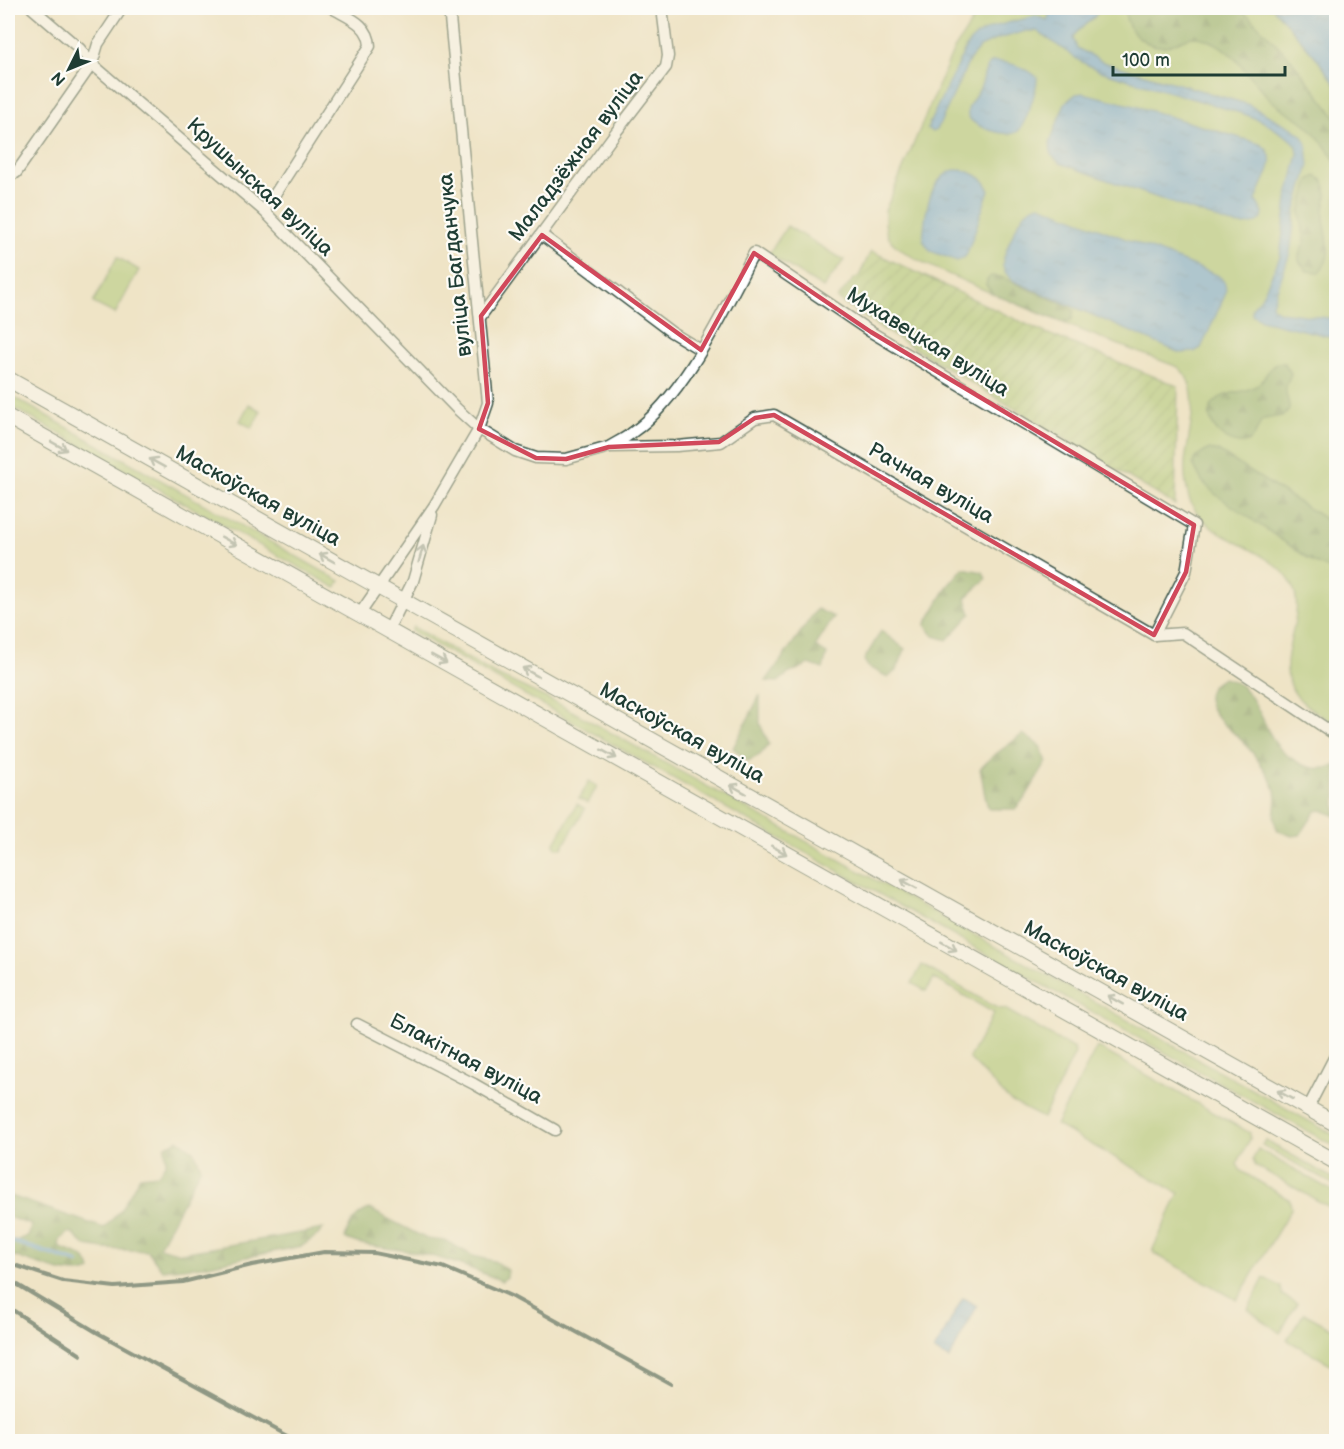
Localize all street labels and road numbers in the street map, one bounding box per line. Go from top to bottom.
street label: Маладзёжная вуліца [504,65,649,246]
street label: Крушынская вуліца [181,113,339,262]
street label: вуліца Багданчука [433,172,477,358]
street label: Мухавецкая вуліца [842,282,1014,402]
street label: Рачная вуліца [864,437,999,529]
street label: Маскоўская вуліца [171,440,346,552]
street label: Маскоўская вуліца [595,677,770,789]
street label: Маскоўская вуліца [1019,915,1194,1027]
street label: Блакітная вуліца [385,1008,547,1110]

